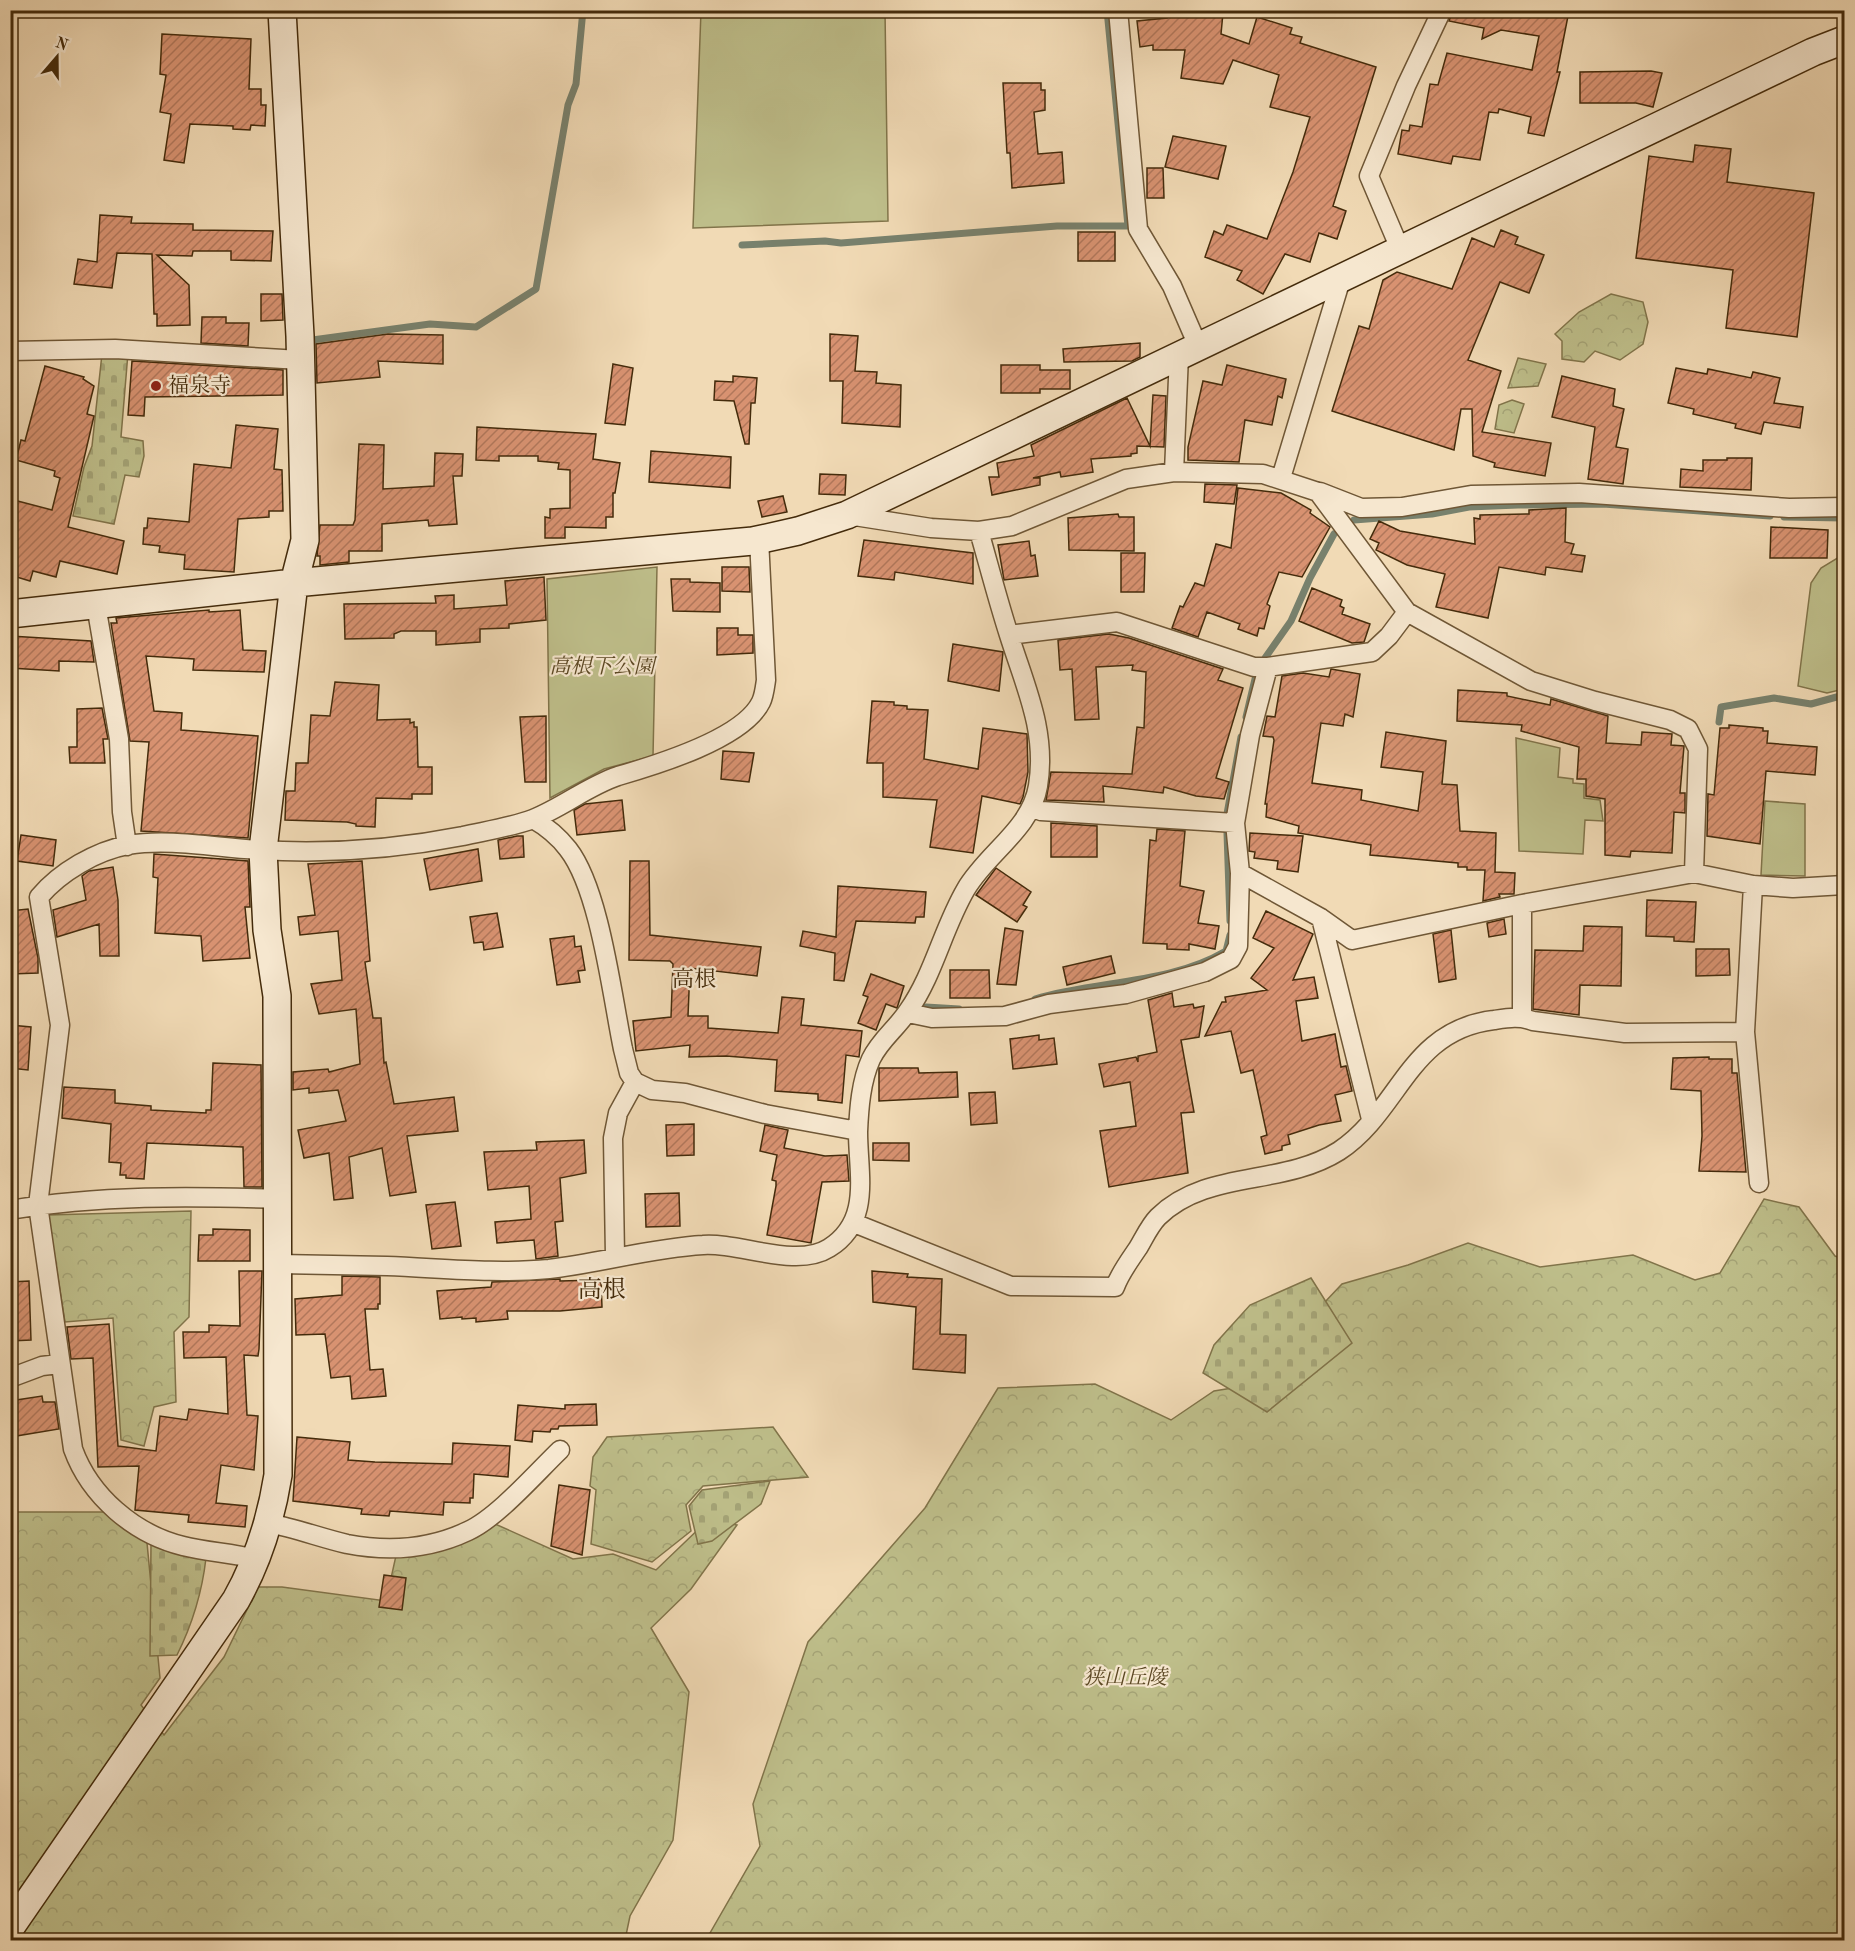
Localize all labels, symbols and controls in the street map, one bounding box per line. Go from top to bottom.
north arrow [27,27,87,87]
text: N [53,35,71,55]
place label: 福泉寺 [168,374,231,397]
marker: 福泉寺 [149,379,163,393]
park label: 高根下公園 [550,655,657,678]
district label: 高根 [672,967,716,991]
district label: 高根 [578,1276,626,1303]
park label: 狭山丘陵 [1083,1666,1169,1689]

